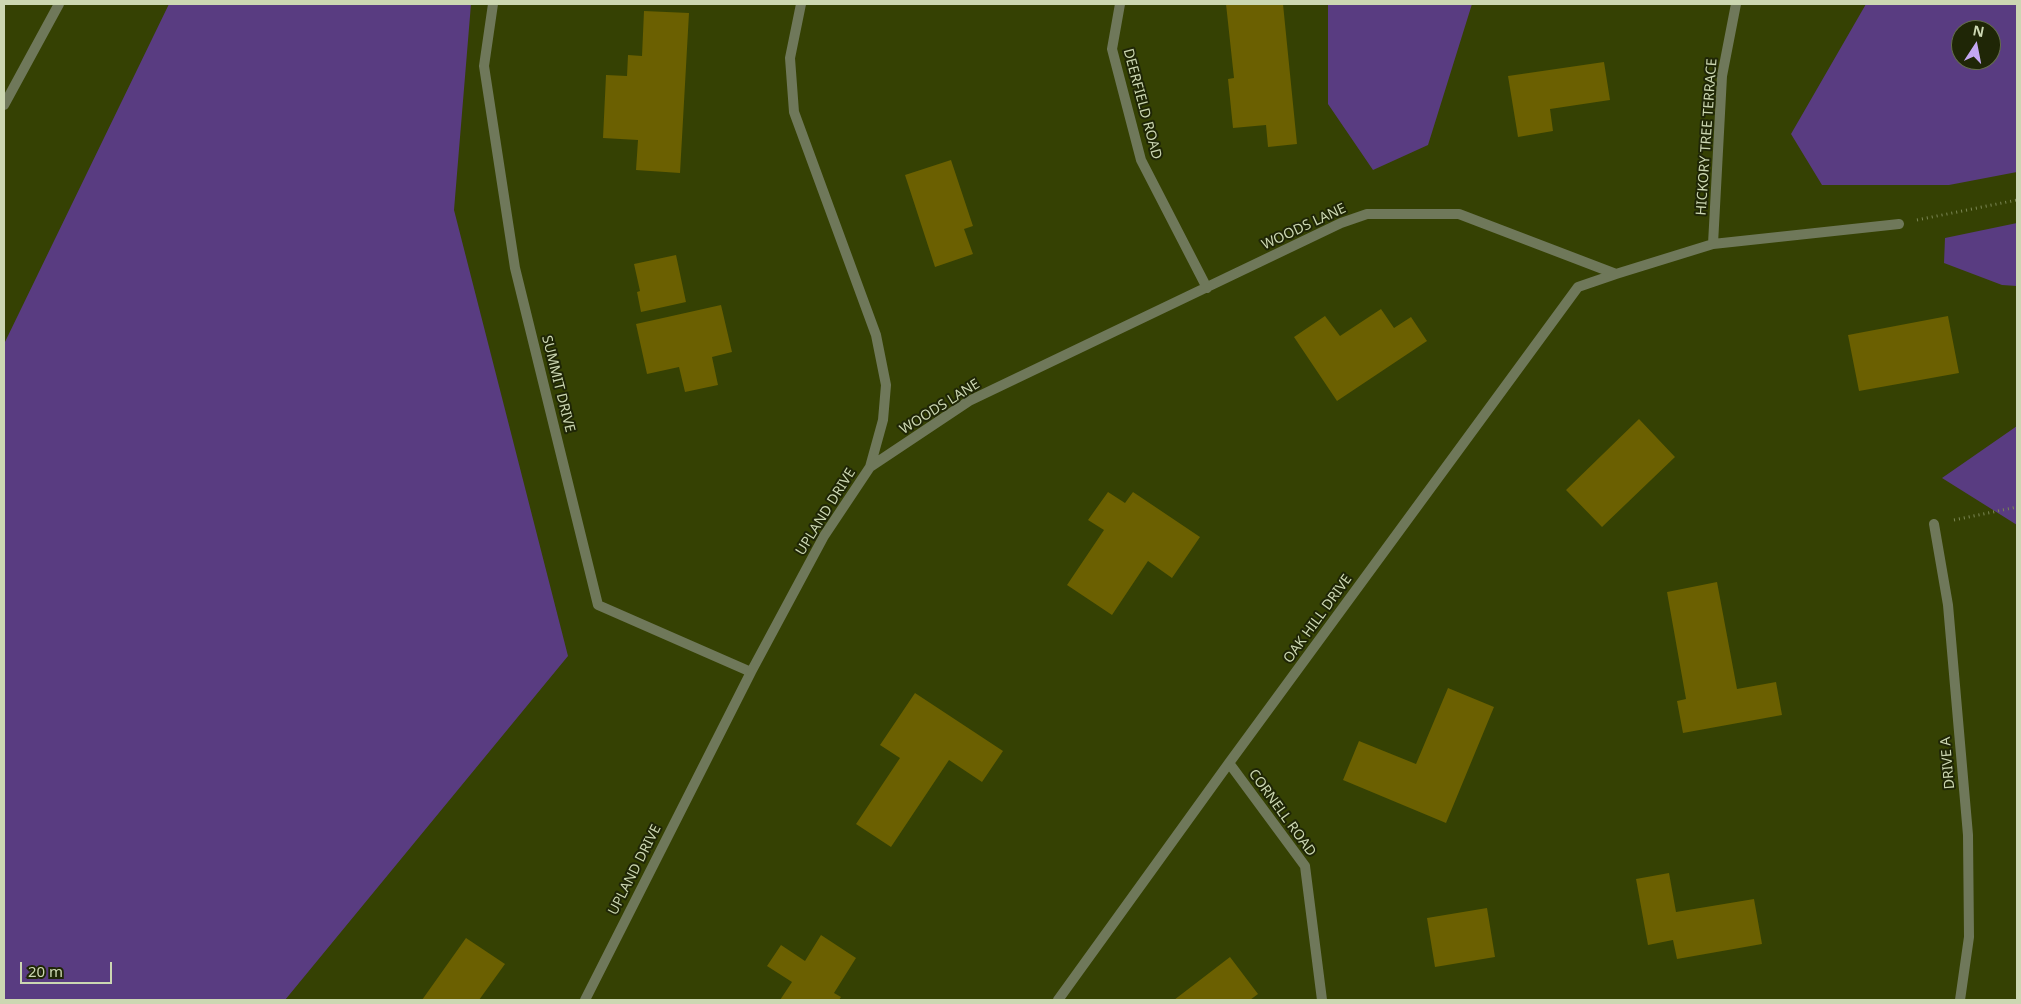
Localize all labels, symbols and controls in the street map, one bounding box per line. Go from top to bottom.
north arrow [1951,20,2001,70]
text: N [1971,20,1986,41]
street label: DEERFIELD ROAD [1119,47,1165,161]
street label: HICKORY TREE TERRACE [1693,58,1721,216]
street label: WOODS LANE [1259,200,1349,254]
street label: SUMMIT DRIVE [538,334,578,434]
street label: WOODS LANE [897,376,983,438]
street label: UPLAND DRIVE [793,465,859,559]
street label: OAK HILL DRIVE [1280,572,1356,666]
street label: DRIVE A [1937,736,1959,790]
street label: CORNELL ROAD [1245,766,1319,860]
street label: UPLAND DRIVE [605,822,665,918]
scale bar [22,952,115,984]
text: 20 m [28,961,63,981]

